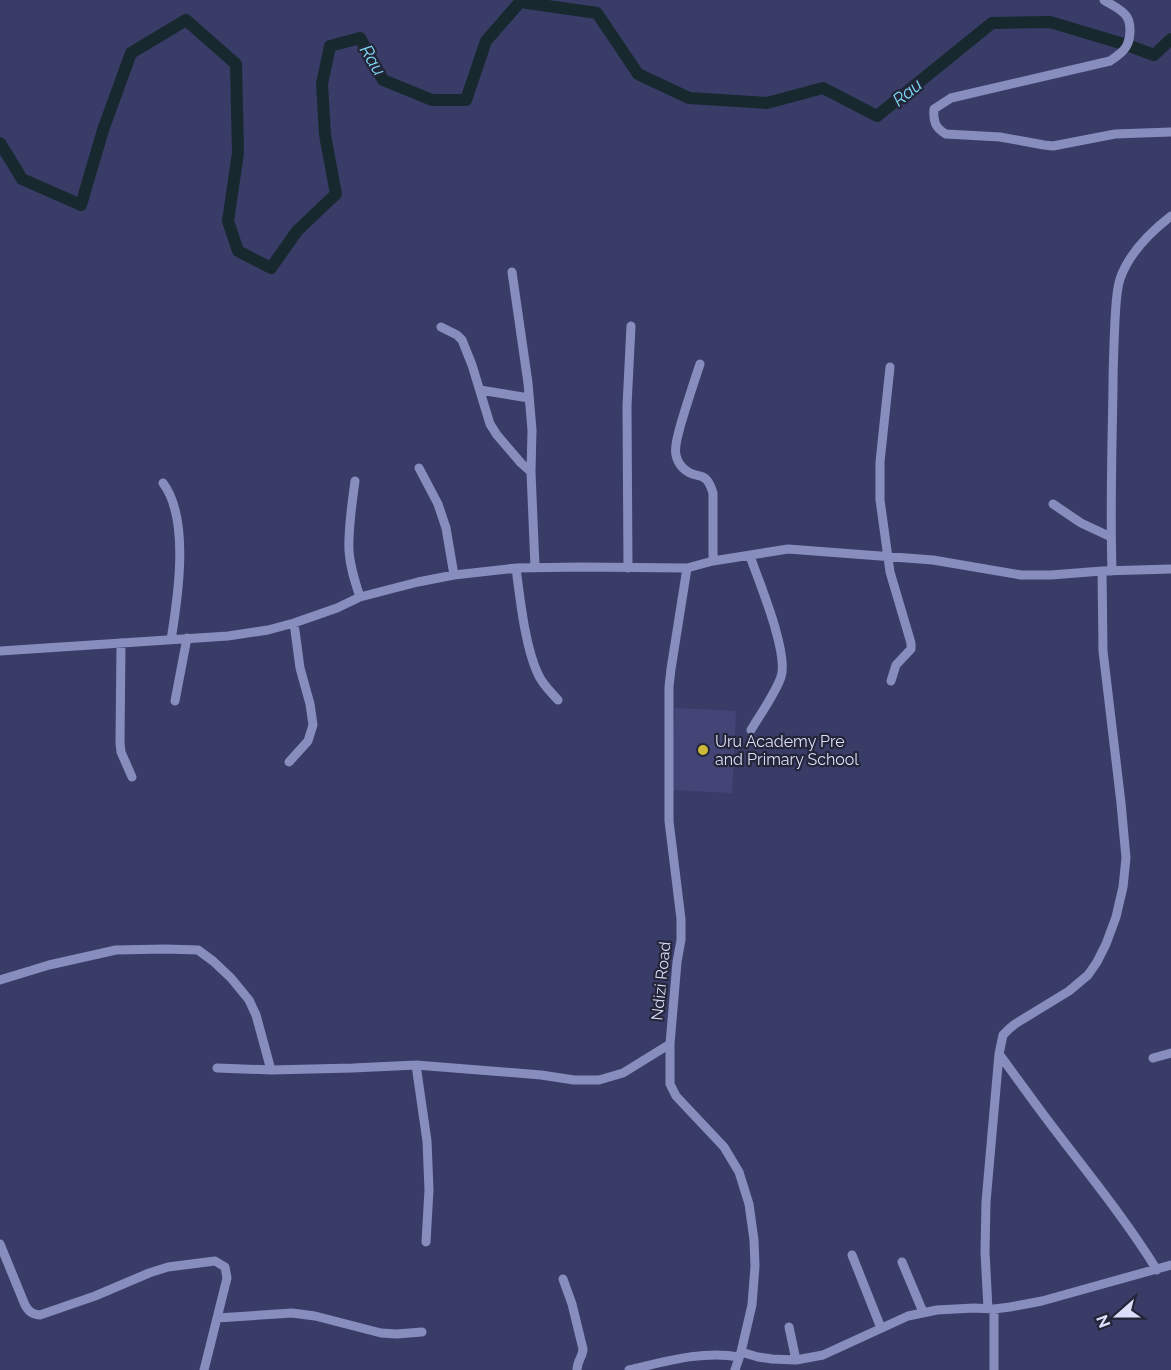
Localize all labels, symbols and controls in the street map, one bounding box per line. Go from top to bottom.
water label: Rau [356,41,390,79]
water label: Rau [888,74,926,110]
place label: Uru Academy Pre and Primary School [715,732,859,769]
marker: Uru Academy Pre and Primary School [696,743,710,757]
street label: Ndizi Road [647,940,675,1022]
north arrow [1087,1286,1147,1346]
text: N [1092,1312,1115,1330]

